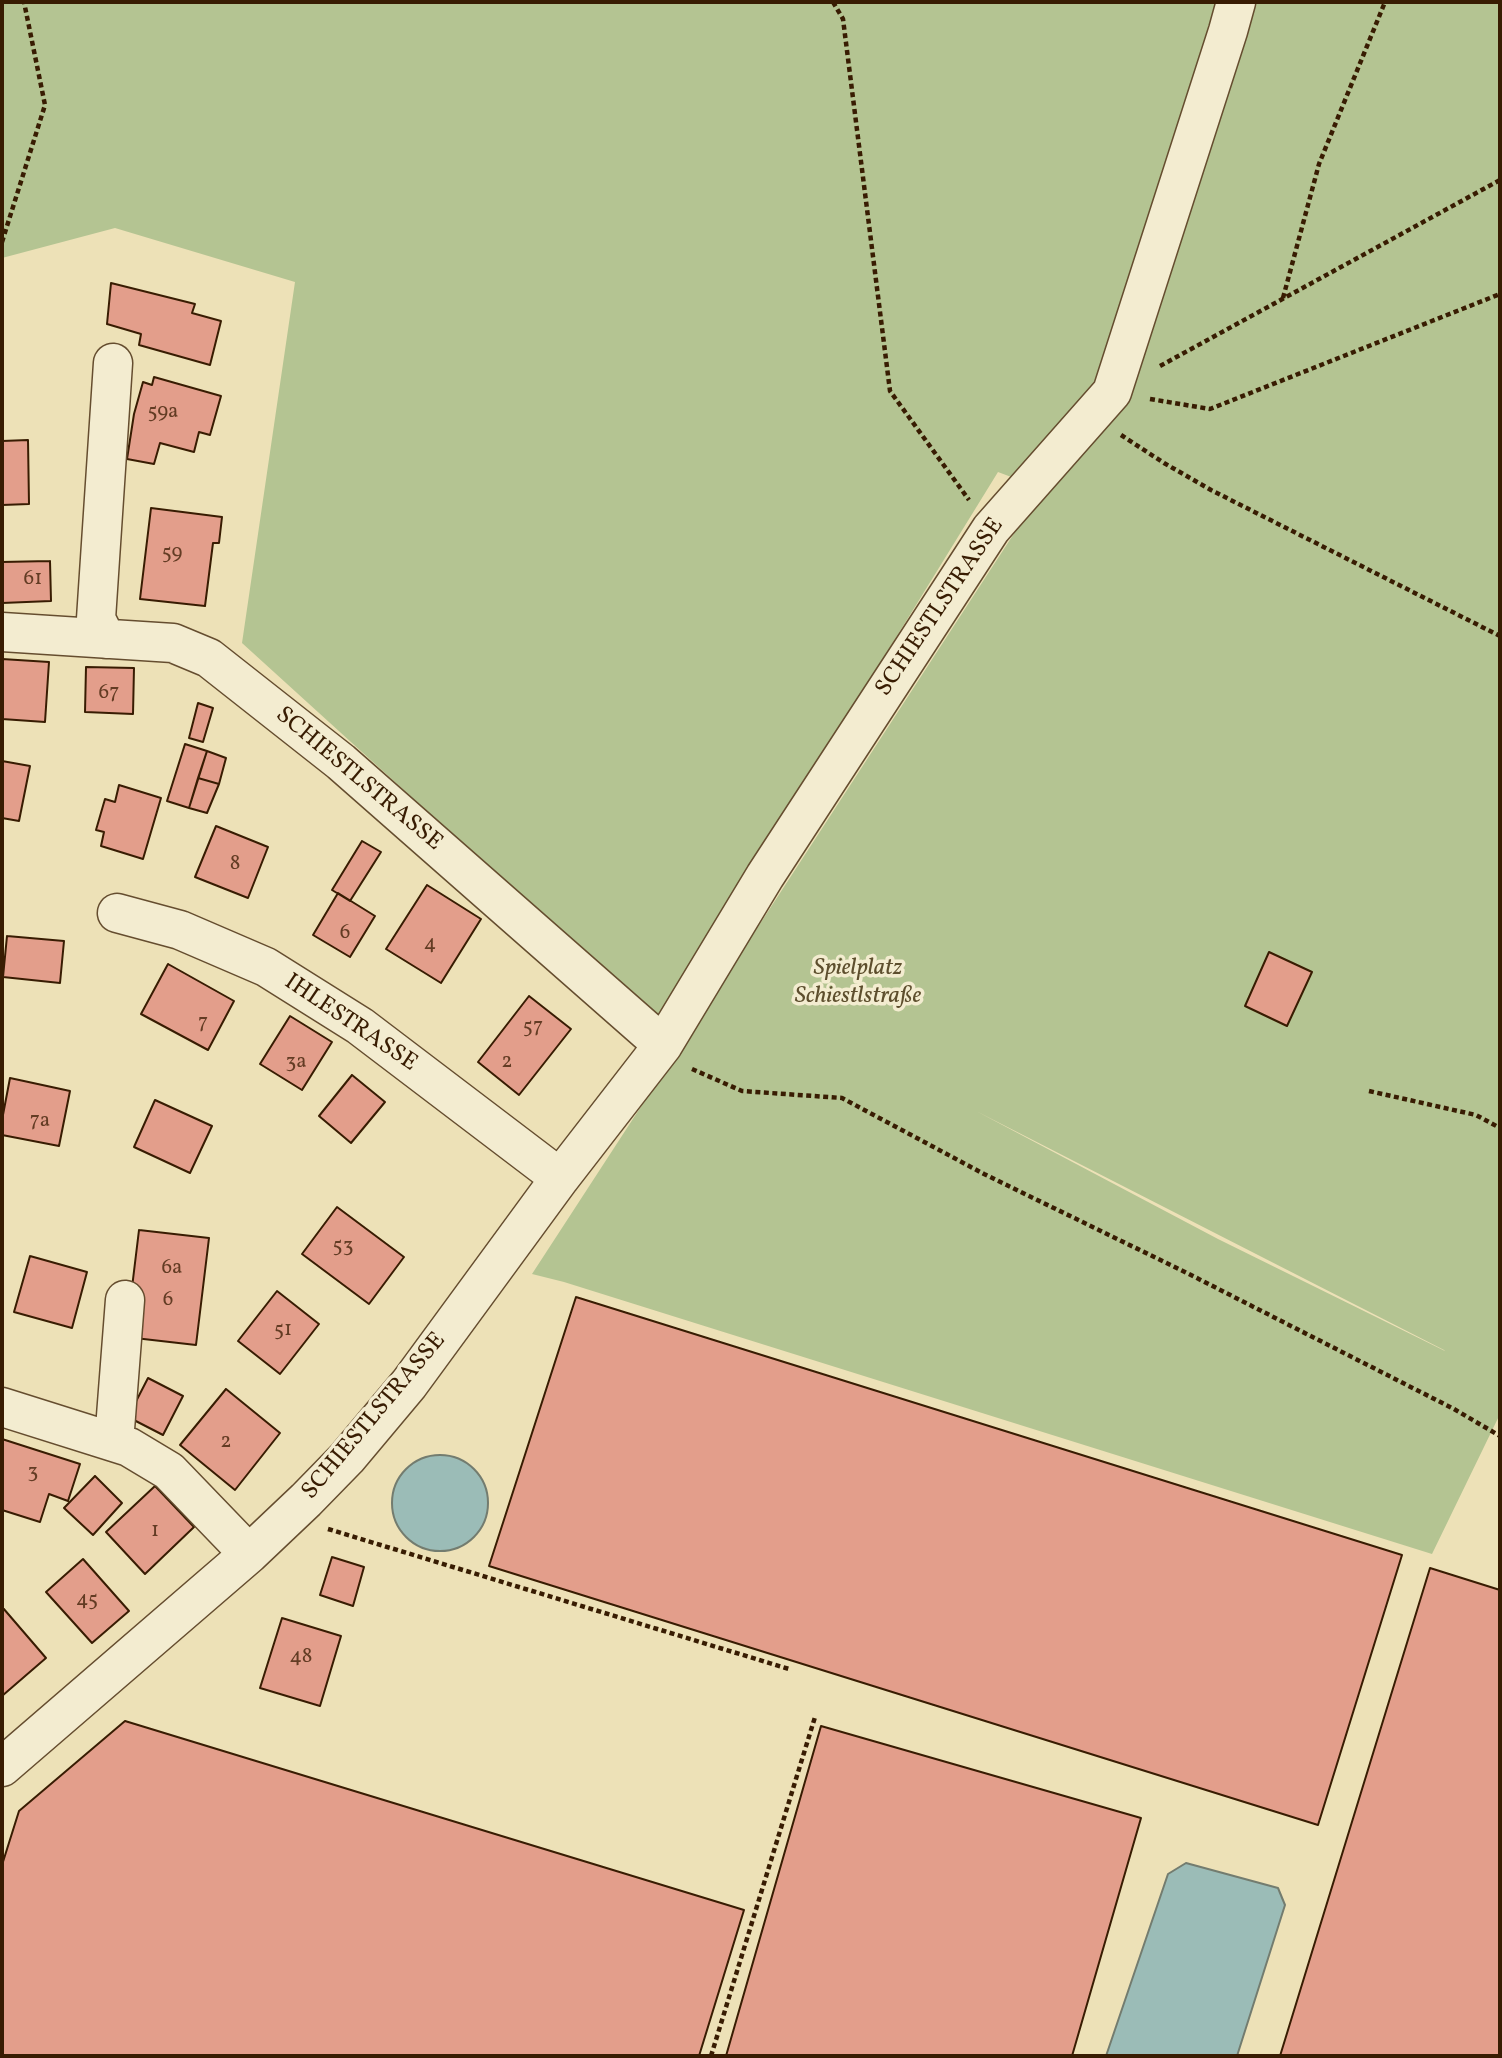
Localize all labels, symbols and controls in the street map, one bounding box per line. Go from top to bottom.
house number: 59a [147,400,179,426]
street label: SCHIESTLSTRASSE [871,513,1011,703]
house number: 59 [162,541,182,567]
house number: 61 [24,567,42,593]
house number: 67 [99,681,119,707]
street label: SCHIESTLSTRASSE [269,702,447,858]
house number: 8 [230,852,240,878]
house number: 6 [340,921,350,947]
house number: 4 [424,932,436,958]
park label: Spielplatz Schiestlstraße [795,956,921,1012]
street label: IHLESTRASSE [278,969,422,1079]
house number: 7 [198,1011,208,1037]
house number: 57 [523,1015,543,1041]
house number: 3a [285,1050,307,1076]
house number: 2 [501,1050,513,1076]
house number: 7a [30,1109,50,1135]
house number: 53 [333,1234,353,1260]
house number: 6a [161,1256,183,1282]
house number: 6 [163,1288,173,1314]
house number: 51 [274,1318,292,1344]
street label: SCHIESTLSTRASSE [297,1328,453,1506]
house number: 2 [220,1430,232,1456]
house number: 3 [28,1460,38,1486]
house number: 1 [151,1519,159,1545]
house number: 45 [76,1588,98,1614]
house number: 48 [290,1645,312,1671]

